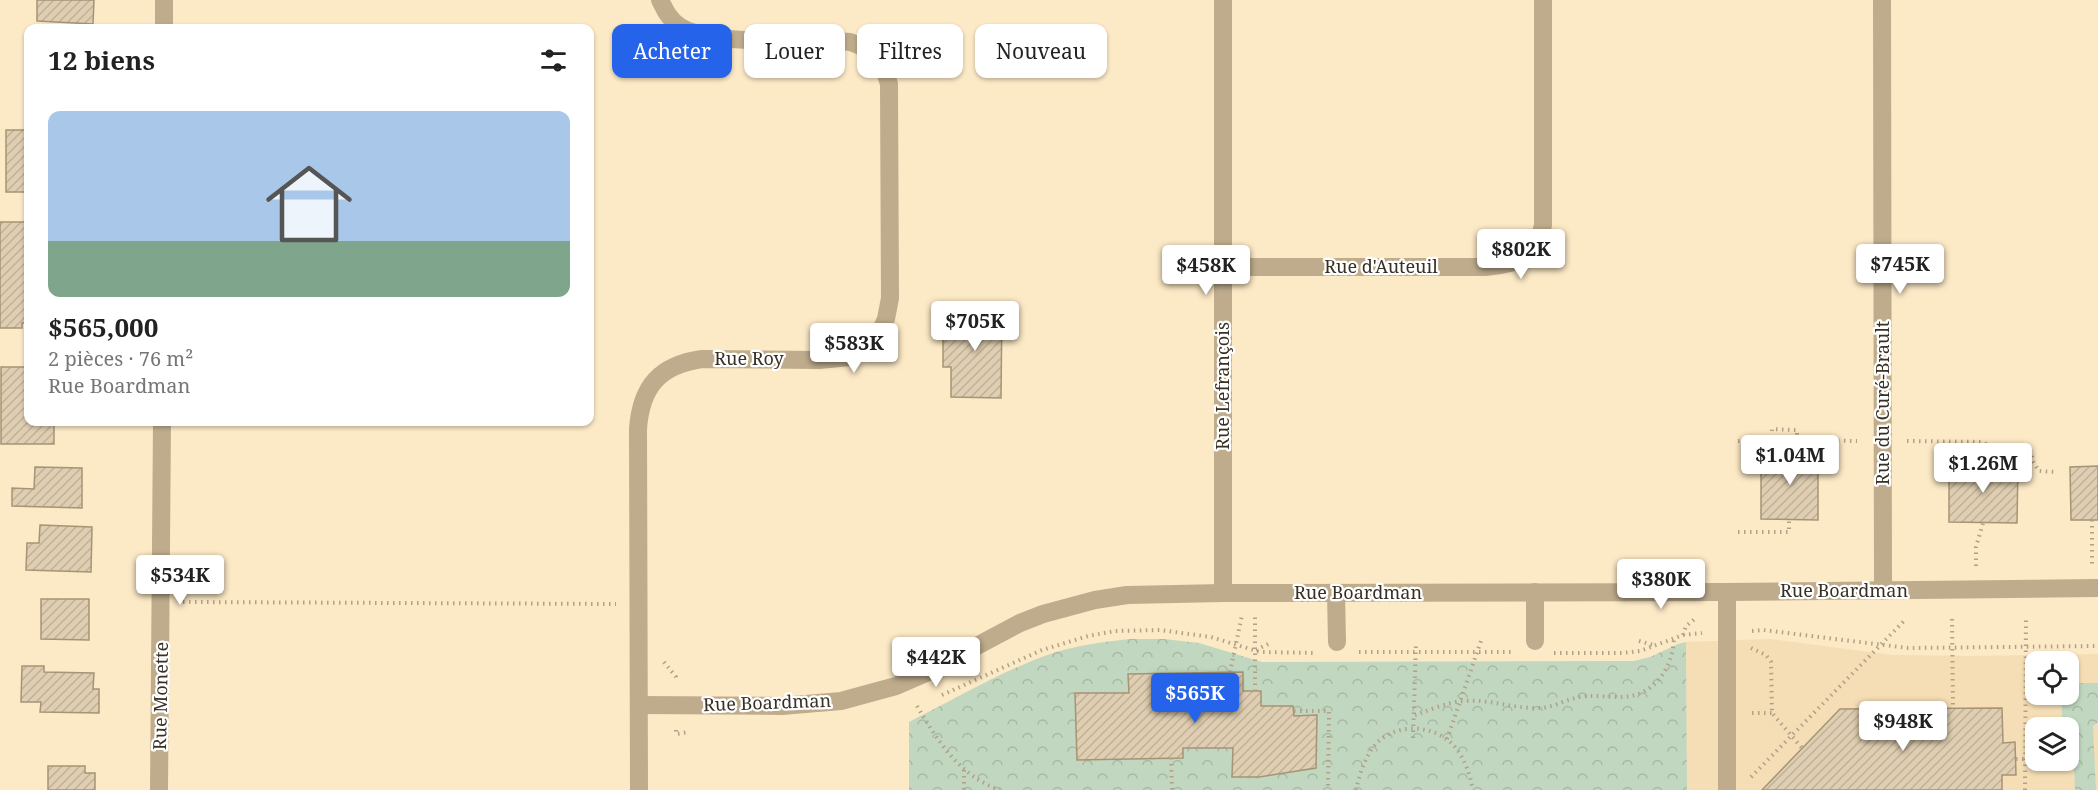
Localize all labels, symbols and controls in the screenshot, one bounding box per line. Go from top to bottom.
chip: Acheter [612,24,732,78]
chip: Louer [744,24,845,78]
chip: Filtres [857,24,963,78]
chip: Nouveau [975,24,1107,78]
text: 12 biens [48,42,155,78]
icon: filters [537,44,570,77]
icon: home [255,150,363,258]
pin: $802K [1479,229,1563,280]
text: $802K [1491,235,1551,262]
pin: $745K [1858,244,1942,295]
pin: $458K [1164,245,1248,296]
text: $745K [1870,250,1930,277]
text: $458K [1176,251,1236,278]
street label: Rue d'Auteuil [1324,254,1438,278]
pin: $705K [933,301,1017,352]
text: $705K [945,307,1005,334]
text: $565,000 [48,309,158,345]
street label: Rue du Curé-Brault [1870,321,1894,485]
street label: Rue Lefrançois [1210,322,1234,450]
pin: $583K [812,323,896,374]
text: $583K [824,329,884,356]
text: 2 pièces · 76 m² [48,345,193,372]
street label: Rue Roy [714,346,785,370]
text: Rue Boardman [48,372,190,399]
pin: $1.04M [1741,435,1839,486]
text: $1.04M [1755,441,1825,468]
pin: $1.26M [1934,443,2032,494]
text: $1.26M [1948,449,2018,476]
pin: $534K [138,555,222,606]
pin: $380K [1619,559,1703,610]
text: $534K [150,561,210,588]
text: $380K [1631,565,1691,592]
street label: Rue Boardman [1780,578,1908,602]
street label: Rue Boardman [1294,580,1422,604]
pin: $442K [894,637,978,688]
street label: Rue Monette [147,642,173,750]
text: $442K [906,643,966,670]
map controls [2025,651,2079,771]
button: locate [2025,651,2079,705]
pin: $565K [1153,673,1237,724]
text: $565K [1165,679,1225,706]
street label: Rue Boardman [703,688,832,716]
pin: $948K [1861,701,1945,752]
text: $948K [1873,707,1933,734]
button: layers [2025,717,2079,771]

